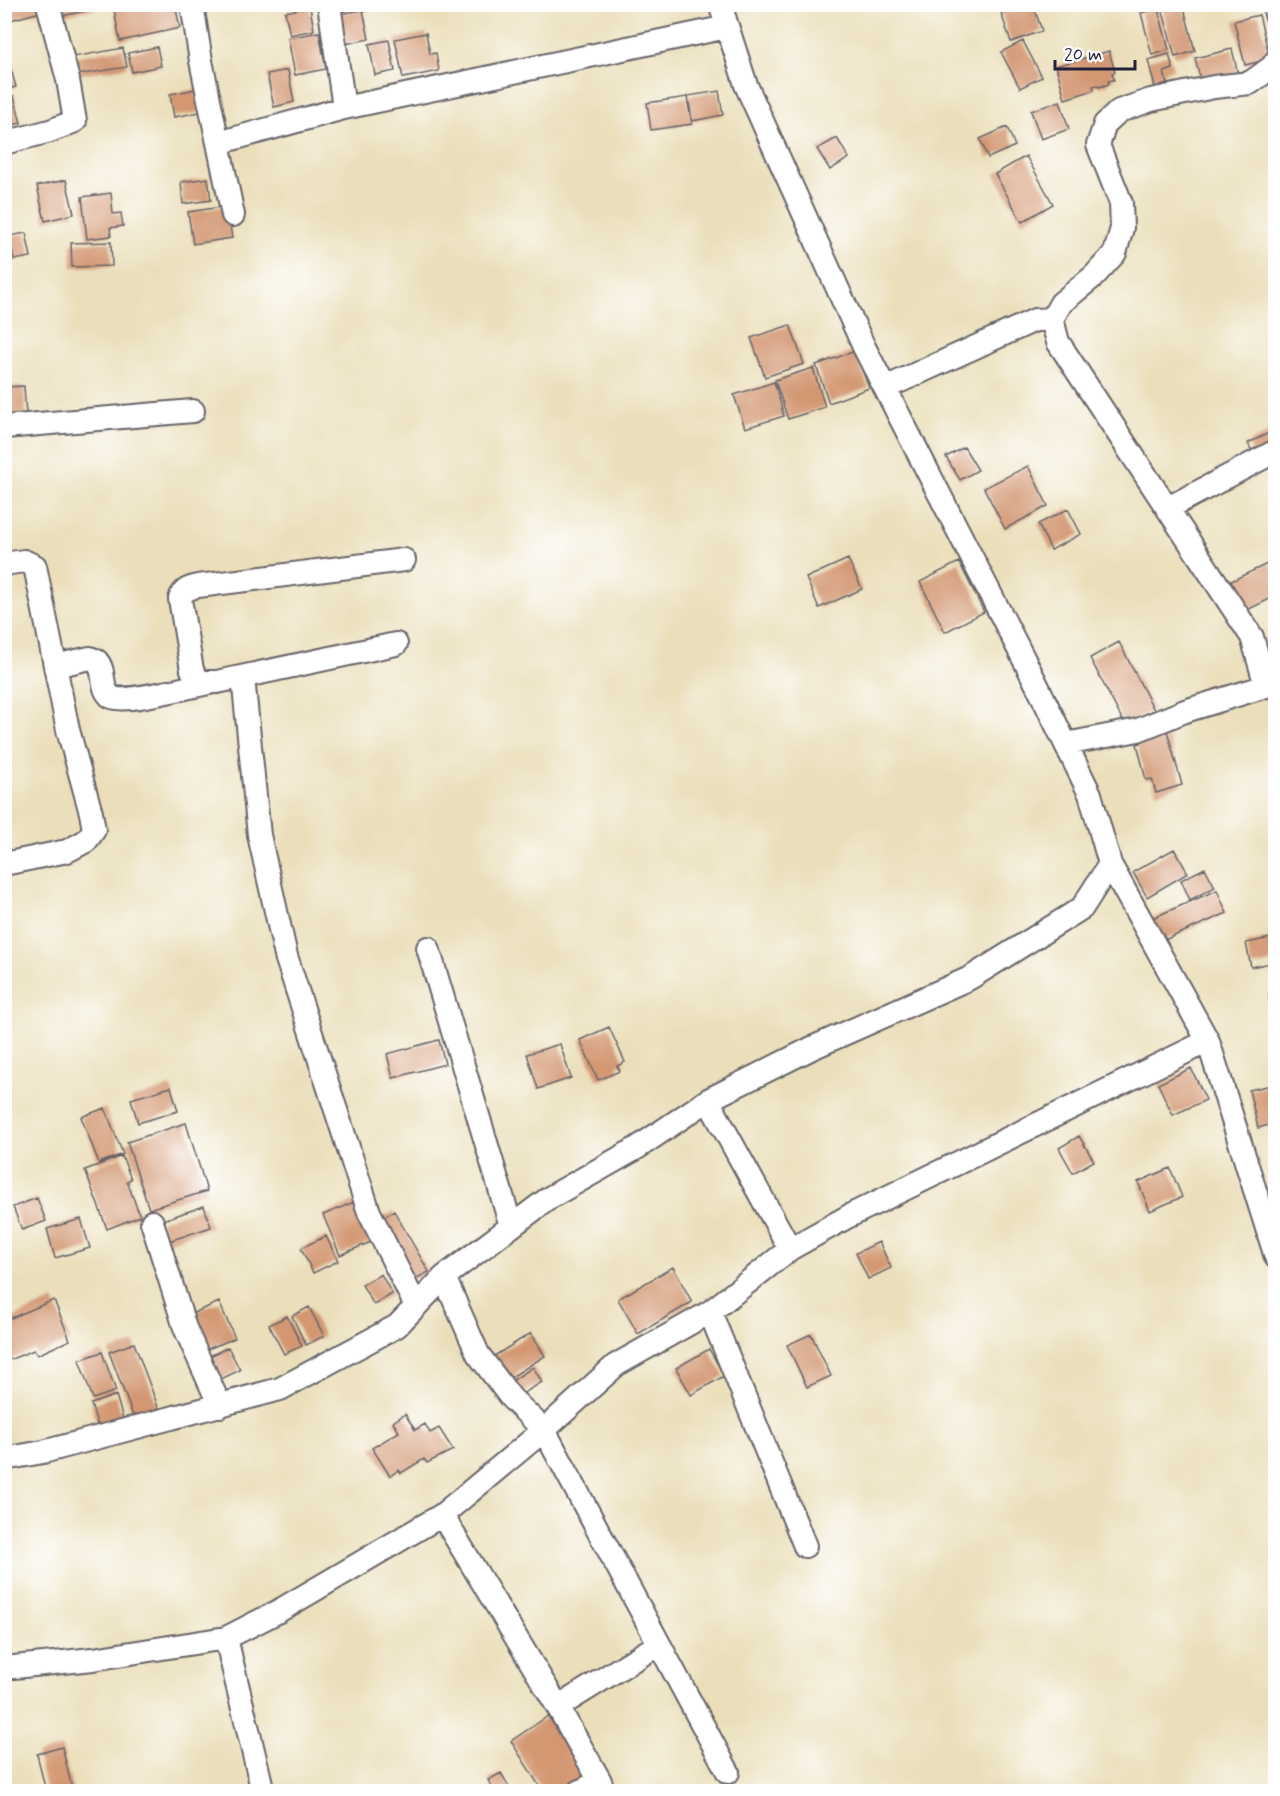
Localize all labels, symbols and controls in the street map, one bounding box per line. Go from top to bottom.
scale bar [1055,33,1134,71]
text: 20 m [1064,43,1102,67]

